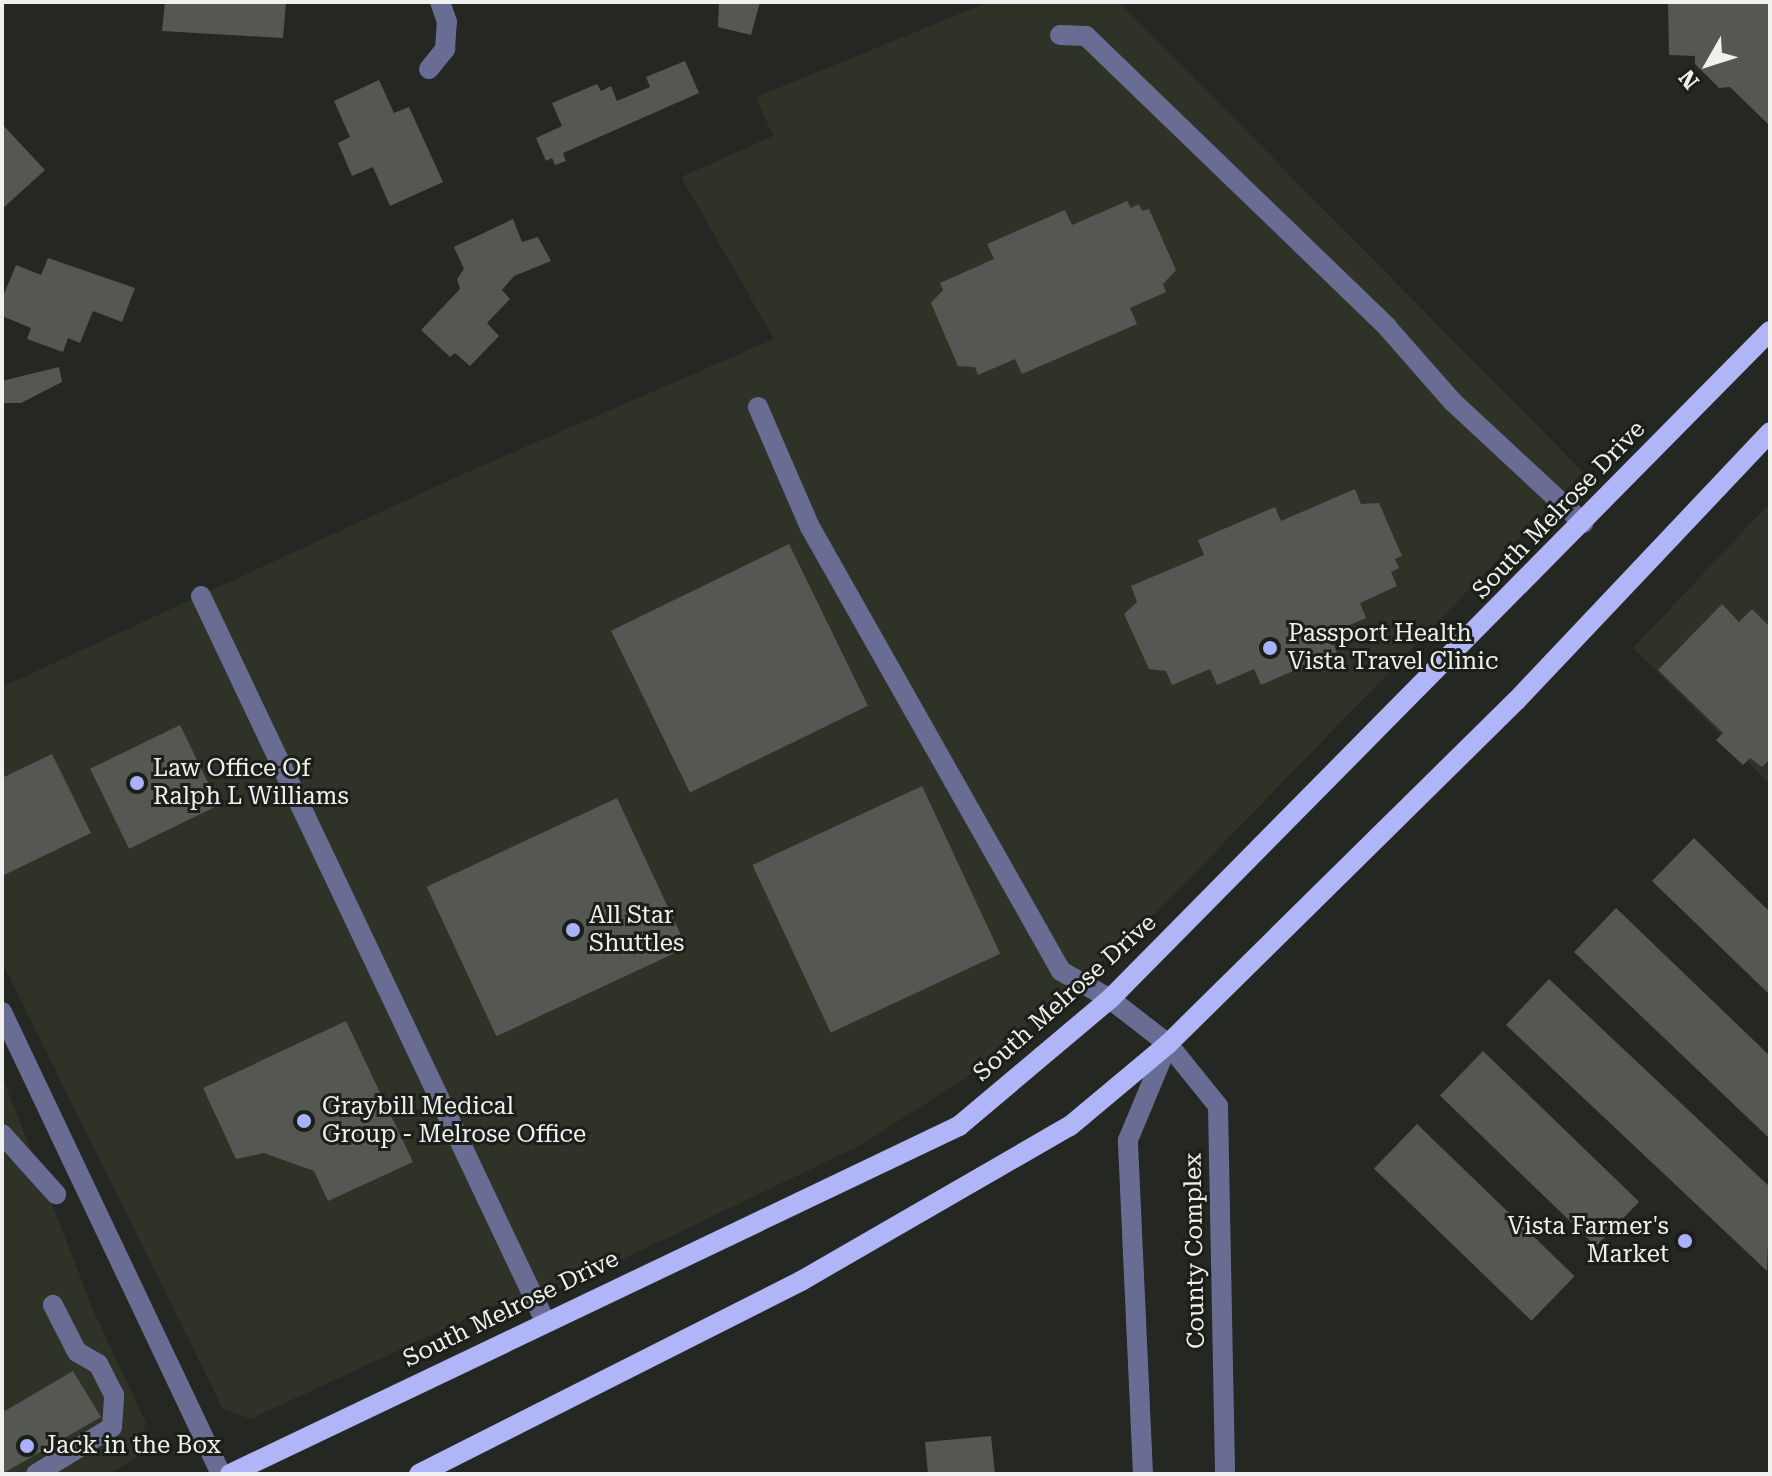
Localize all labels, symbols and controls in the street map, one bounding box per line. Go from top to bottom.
north arrow [1668,24,1748,104]
text: N [1674,65,1704,94]
street label: South Melrose Drive [1467,415,1651,605]
place label: Passport Health Vista Travel Clinic [1288,620,1498,676]
marker: Passport Health Vista Travel Clinic [1259,637,1281,659]
place label: Law Office Of Ralph L Williams [153,755,349,811]
marker: Law Office Of Ralph L Williams [128,774,146,792]
place label: All Star Shuttles [589,902,684,958]
street label: South Melrose Drive [968,908,1162,1088]
marker: All Star Shuttles [564,921,582,939]
place label: Graybill Medical Group - Melrose Office [322,1093,586,1149]
marker: Graybill Medical Group - Melrose Office [293,1110,315,1132]
street label: County Complex [1179,1153,1211,1349]
place label: Vista Farmer's Market [1507,1213,1669,1269]
marker: Vista Farmer's Market [1676,1232,1694,1250]
street label: South Melrose Drive [399,1244,623,1374]
place label: Jack in the Box [43,1432,221,1460]
marker: Jack in the Box [18,1437,36,1455]

